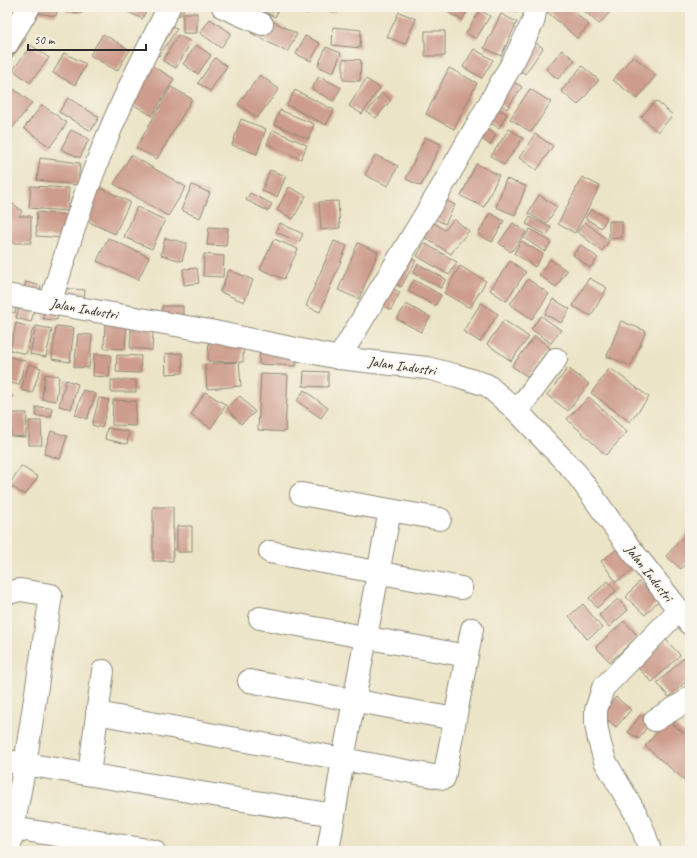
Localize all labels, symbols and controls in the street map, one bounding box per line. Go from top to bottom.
scale bar [28,26,146,52]
text: 50 m [34,32,56,48]
street label: Jalan Industri [48,295,121,324]
street label: Jalan Industri [366,353,439,379]
street label: Jalan Industri [621,540,678,607]

